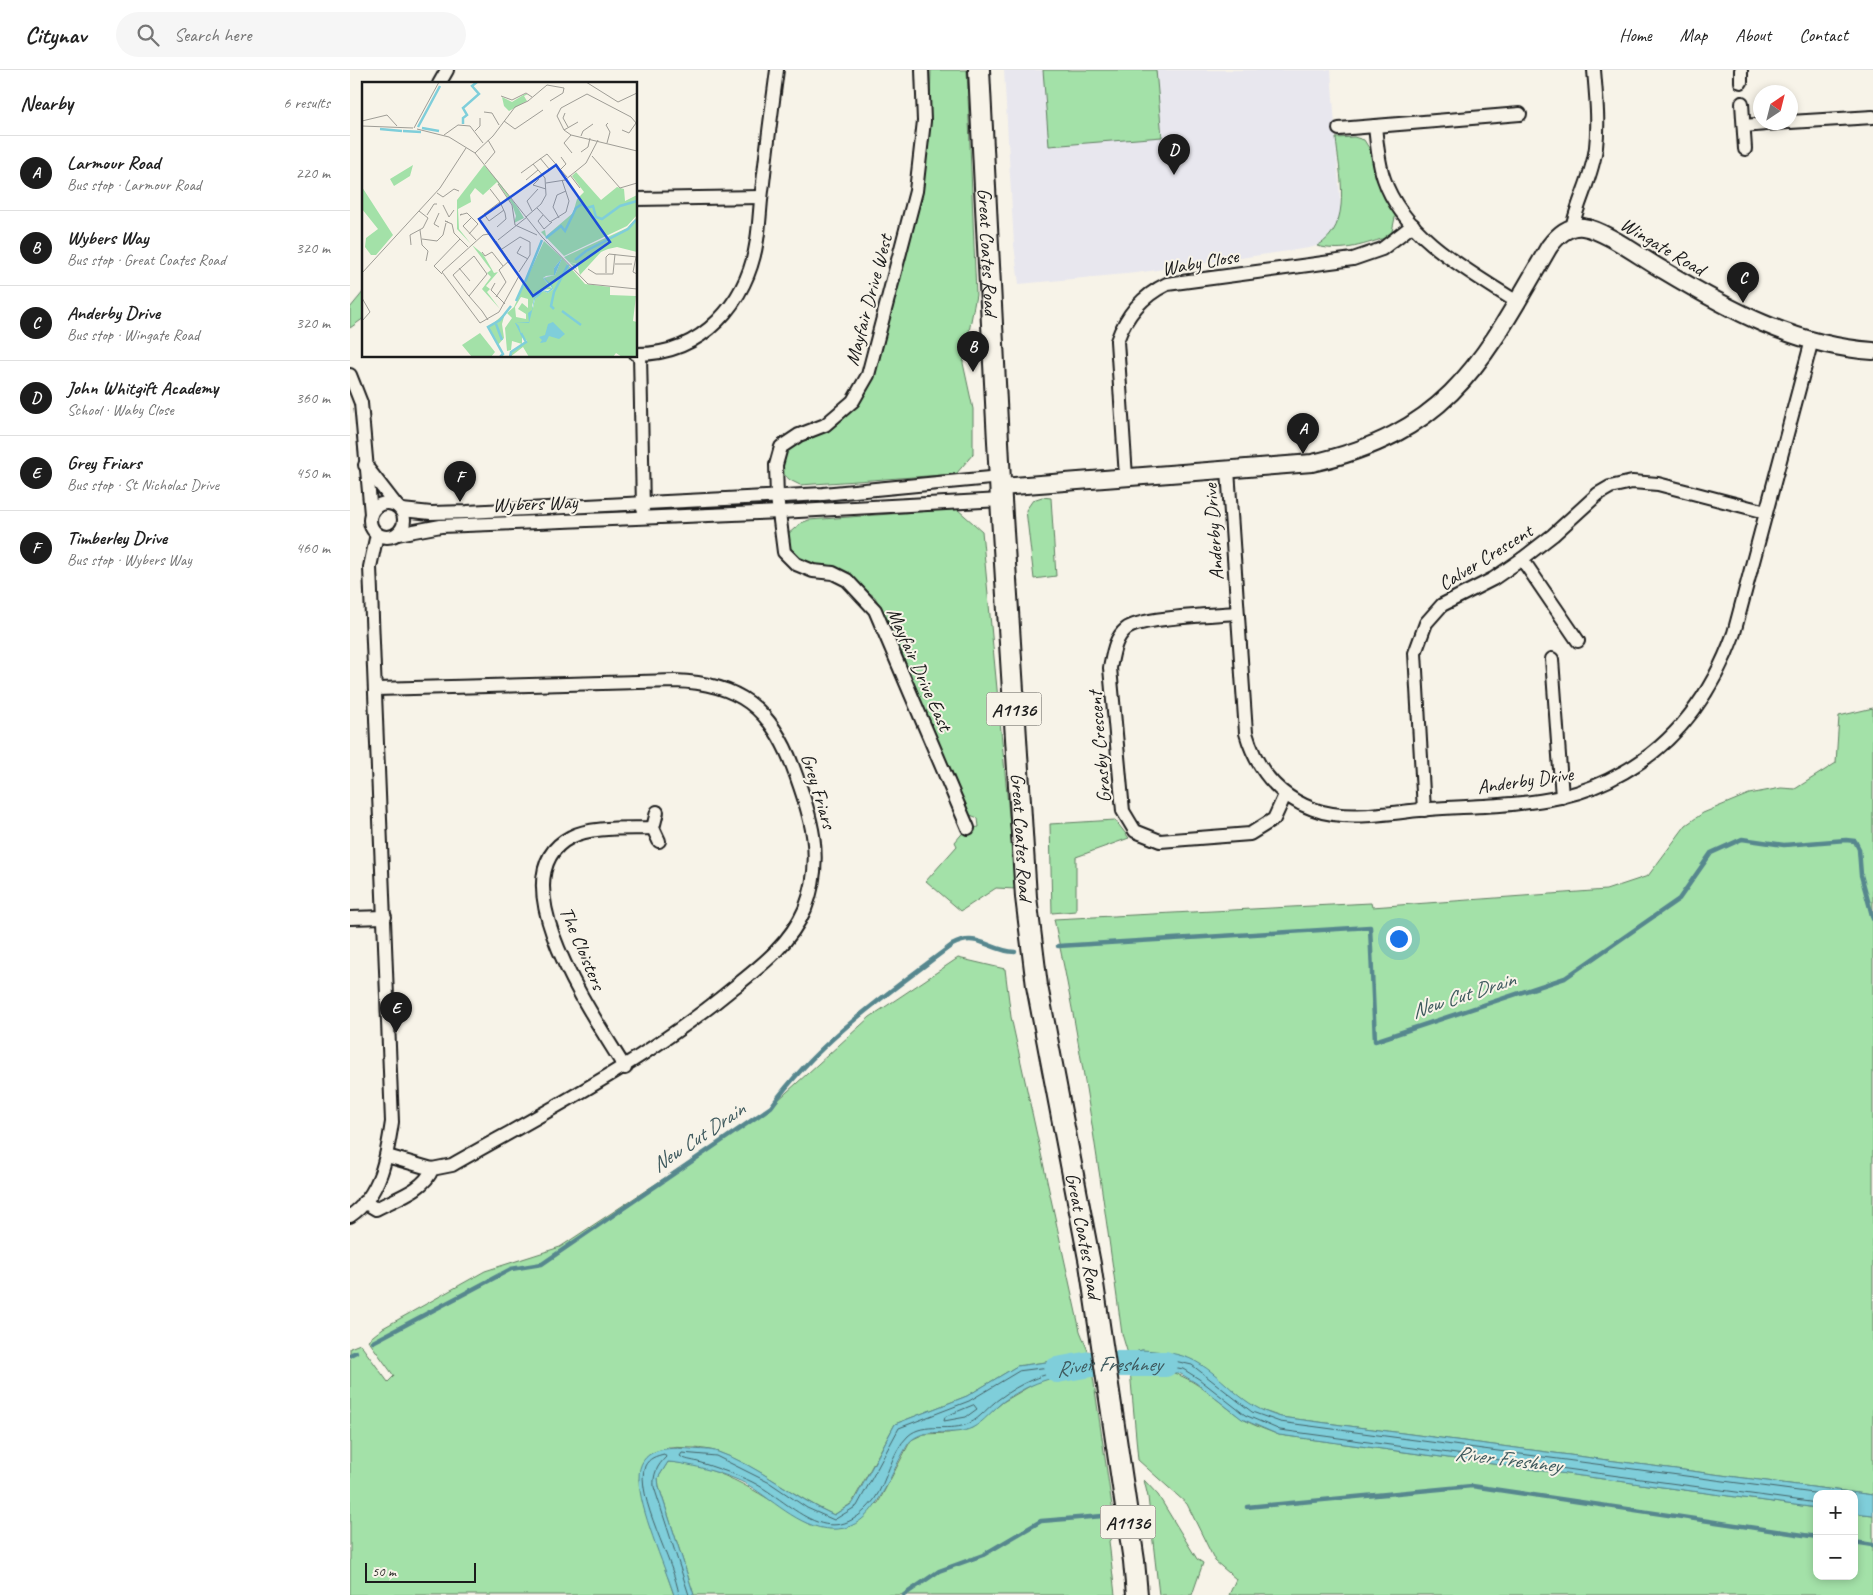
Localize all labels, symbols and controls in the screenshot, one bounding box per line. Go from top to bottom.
search box [116,12,466,57]
text: Citynav [25,20,86,50]
icon: search [134,21,162,49]
text: Search here [174,23,251,47]
text: Home [1619,24,1652,46]
text: Map [1680,24,1707,46]
text: About [1735,24,1771,46]
text: Contact [1799,24,1848,46]
inset map [362,82,638,358]
north arrow [1753,85,1798,130]
text: Nearby [20,90,73,116]
text: 6 results [283,93,330,113]
pin: D [1158,134,1190,175]
text: Larmour Road [67,151,160,175]
text: A [32,163,40,183]
text: 220 m [296,163,330,183]
text: Bus stop · Larmour Road [67,175,201,195]
street label: Great Coates Road [972,188,1004,319]
street label: Wingate Road [1616,211,1712,283]
text: Wybers Way [67,226,148,250]
street label: Mayfair Drive West [839,230,899,368]
text: B [32,238,40,258]
text: 320 m [296,238,330,258]
street label: Waby Close [1160,243,1242,281]
text: Bus stop · Great Coates Road [67,250,226,270]
pin: C [1727,262,1759,303]
text: Anderby Drive [67,301,160,325]
text: C [32,313,40,333]
text: 320 m [296,313,330,333]
text: Bus stop · Wingate Road [67,325,199,345]
pin: B [957,331,989,372]
text: John Whitgift Academy [67,376,218,400]
text: D [31,388,41,408]
text: 360 m [296,388,330,408]
text: School · Waby Close [67,400,174,420]
pin: A [1287,413,1319,454]
text: Grey Friars [67,451,142,475]
pin: F [444,461,476,502]
text: E [32,463,40,483]
text: 450 m [296,463,330,483]
text: Bus stop · St Nicholas Drive [67,475,219,495]
street label: Anderby Drive [1198,481,1229,581]
street label: Wybers Way [492,489,579,517]
street label: Calver Crescent [1434,517,1539,596]
text: Timberley Drive [67,526,167,550]
text: F [32,538,40,558]
text: 460 m [296,538,330,558]
text: Bus stop · Wybers Way [67,550,192,570]
street label: Mayfair Drive East [881,604,959,737]
street label: Grasby Crescent [1082,687,1117,804]
road number: A1136 [986,692,1042,726]
street label: Grey Friars [795,750,842,834]
street label: Anderby Drive [1476,761,1576,800]
street label: Great Coates Road [1005,772,1038,904]
street label: The Cloisters [554,903,612,996]
your location [1386,926,1412,952]
water label: New Cut Drain [1408,966,1519,1024]
pin: E [380,992,412,1033]
water label: New Cut Drain [646,1095,751,1178]
street label: Great Coates Road [1060,1171,1107,1303]
water label: River Freshney [1054,1350,1165,1383]
water label: River Freshney [1454,1440,1566,1479]
map controls [1813,1490,1858,1580]
button: + [1813,1490,1858,1535]
road number: A1136 [1100,1505,1156,1538]
button: − [1813,1535,1858,1580]
scale bar [365,1560,476,1583]
text: 50 m [372,1563,396,1580]

